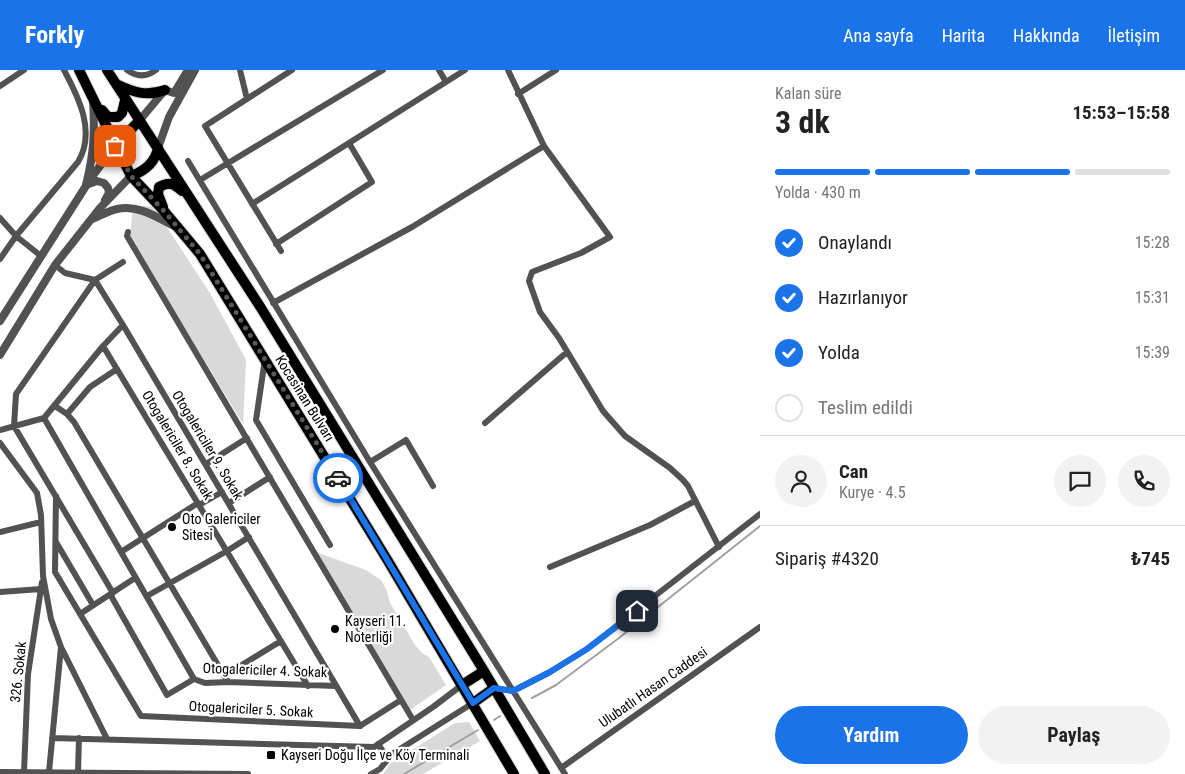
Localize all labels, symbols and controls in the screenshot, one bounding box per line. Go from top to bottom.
text: Forkly [25,21,84,49]
text: Ana sayfa [843,25,914,46]
text: Harita [942,25,985,46]
text: Hakkında [1013,25,1080,46]
text: İletişim [1108,25,1160,46]
text: Kalan süre [775,84,841,103]
text: 15:53–15:58 [1072,101,1170,124]
text: 3 dk [775,103,830,141]
pin [94,125,136,167]
icon: bag [101,132,129,160]
text: Yolda · 430 m [775,183,861,202]
icon: check [775,229,803,257]
text: Onaylandı [818,231,892,254]
text: 15:28 [1135,233,1170,252]
icon: check [775,284,803,312]
text: Hazırlanıyor [818,286,908,309]
text: 15:31 [1135,288,1170,307]
icon: check [775,339,803,367]
text: Yolda [818,341,860,364]
text: 15:39 [1135,343,1170,362]
street label: Kocasinan Bulvarı [272,352,338,444]
street label: Otogalericiler 8. Sokak [139,387,217,503]
street label: Otogalericiler 9. Sokak [169,387,247,503]
text: Teslim edildi [818,396,913,419]
courier [313,453,363,503]
button: person [775,455,827,507]
button: chat [1054,455,1106,507]
button: phone [1118,455,1170,507]
text: Can [839,460,868,483]
icon: car [324,464,352,492]
text: Kurye · 4.5 [839,483,906,502]
place label: Oto Galericiler Sitesi [182,511,261,543]
marker: Oto Galericiler Sitesi [166,521,178,533]
text: Sipariş #4320 [775,547,879,570]
text: ₺745 [1131,547,1170,570]
pin [616,590,658,632]
icon: home [623,597,651,625]
place label: Kayseri 11. Noterliği [345,613,406,645]
marker: Kayseri 11. Noterliği [329,623,341,635]
street label: 326. Sokak [7,640,29,703]
street label: Ulubatlı Hasan Caddesi [596,644,710,730]
street label: Otogalericiler 4. Sokak [202,660,328,680]
street label: Otogalericiler 5. Sokak [188,698,314,720]
button: Yardım [775,706,968,764]
button: Paylaş [978,706,1170,764]
place label: Kayseri Doğu İlçe ve Köy Terminali [281,747,470,763]
marker: Kayseri Doğu İlçe ve Köy Terminali [265,749,277,761]

